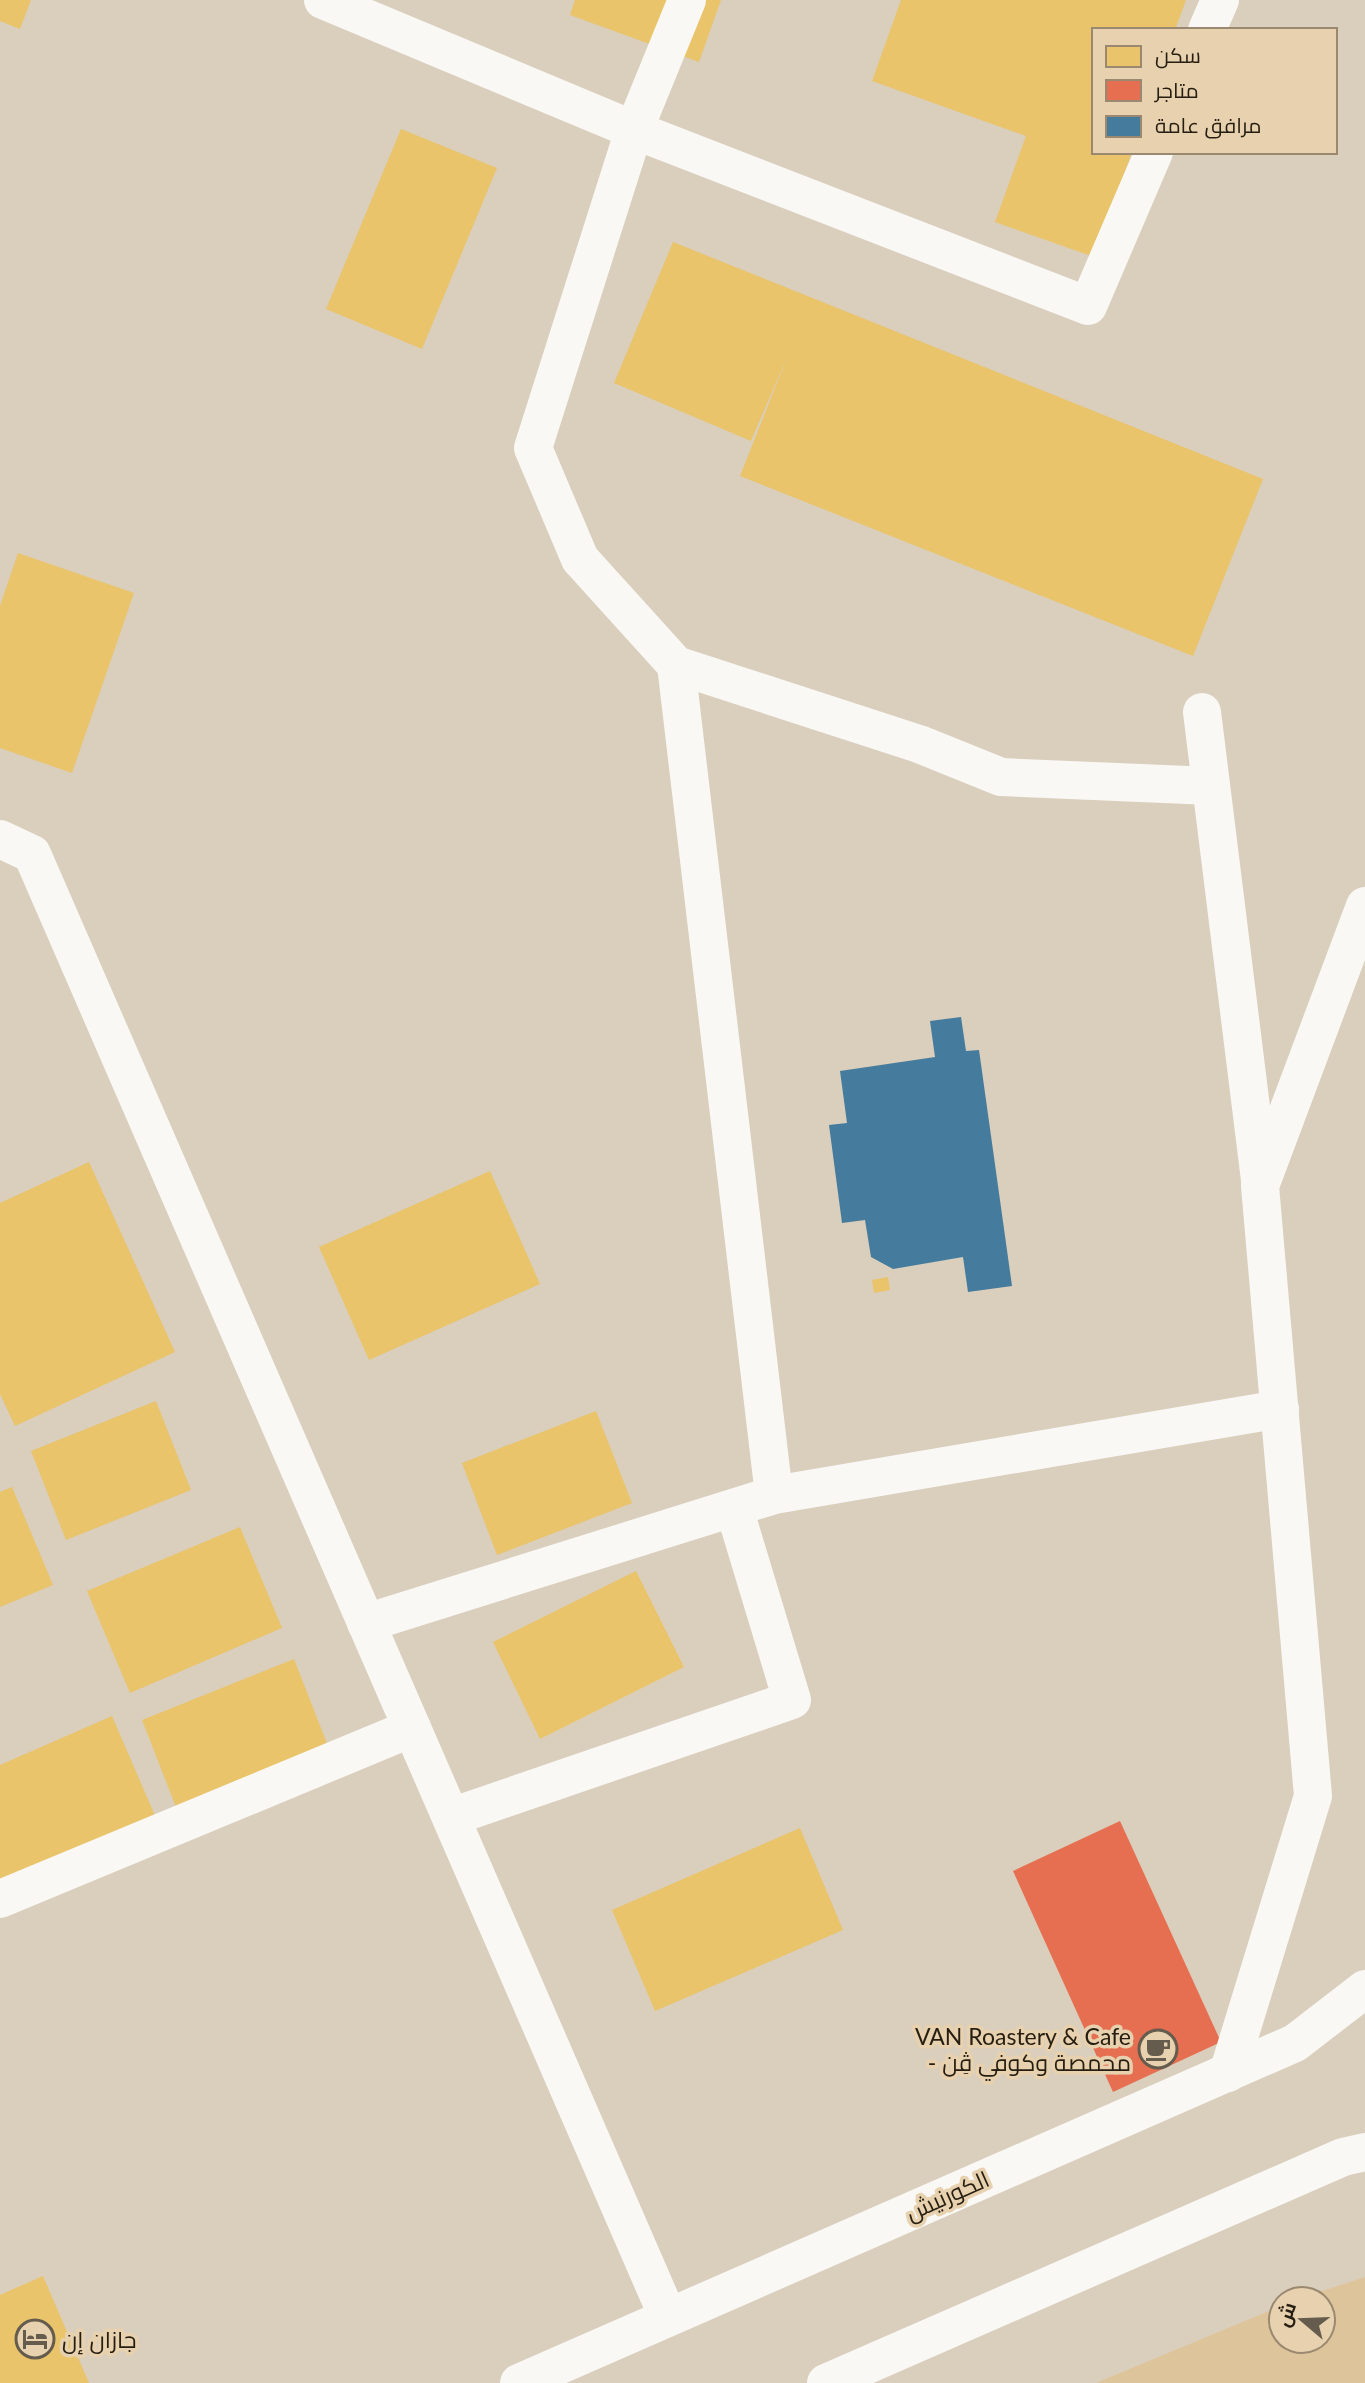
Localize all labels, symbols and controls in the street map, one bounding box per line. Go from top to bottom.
legend [1092,28,1337,154]
text: سكن [1155,42,1201,69]
text: متاجر [1154,77,1199,103]
text: مرافق عامة [1155,112,1262,139]
place label: VAN Roastery & Cafe - محمصة وكوفي ڤِن [915,2022,1131,2081]
cafe icon: VAN Roastery & Cafe - محمصة وكوفي ڤِن [1137,2028,1179,2070]
street label: الكورنيش [901,2164,994,2227]
north arrow [1267,2285,1337,2355]
text: ش [1271,2299,1301,2330]
hotel icon: جازان إن [14,2318,56,2360]
place label: جازان إن [62,2325,137,2355]

